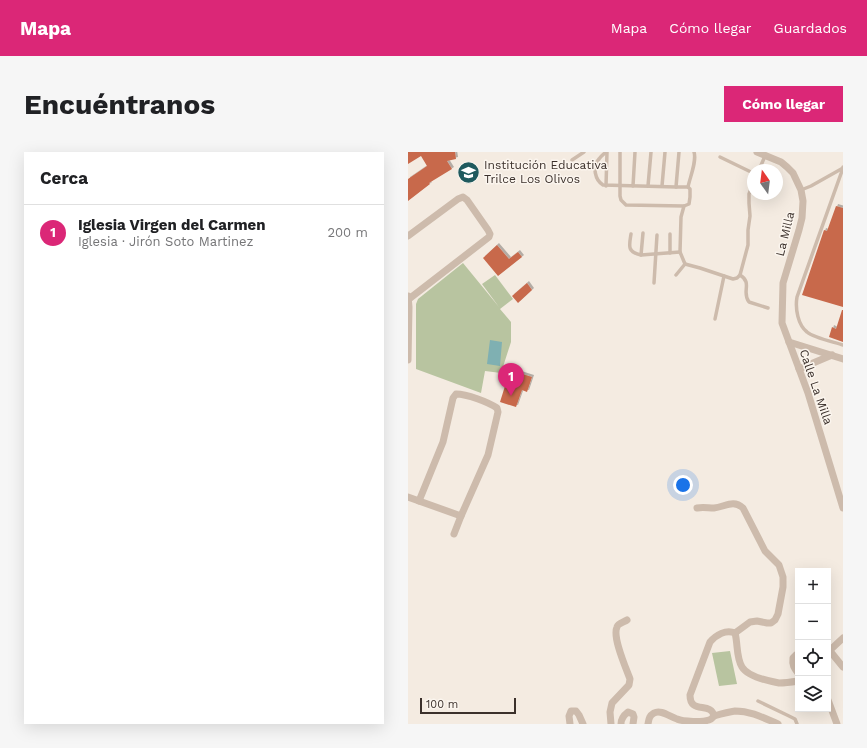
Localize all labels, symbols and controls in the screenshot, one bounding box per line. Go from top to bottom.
text: Mapa [20,17,71,40]
text: Mapa [611,20,647,36]
text: Cómo llegar [669,20,752,36]
text: Guardados [774,20,847,36]
button: Cómo llegar [724,86,843,122]
text: Encuéntranos [24,88,215,121]
place label: Institución Educativa Trilce Los Olivos [484,158,607,186]
school or university icon: Institución Educativa Trilce Los Olivos [456,159,482,185]
north arrow [747,164,783,200]
text: Cerca [40,168,88,188]
street label: La Milla [773,210,797,258]
text: Iglesia Virgen del Carmen [78,216,266,234]
text: 1 [50,225,56,240]
text: 200 m [327,225,368,240]
text: Iglesia · Jirón Soto Martinez [78,234,253,249]
street label: Calle La Milla [797,347,836,427]
pin: 1 [498,363,524,396]
your location [673,475,693,495]
map controls [795,568,831,712]
button: + [795,568,831,604]
button: − [795,604,831,640]
button: locate [795,640,831,676]
button: layers [795,676,831,712]
scale bar [420,696,516,715]
text: 100 m [426,698,458,711]

